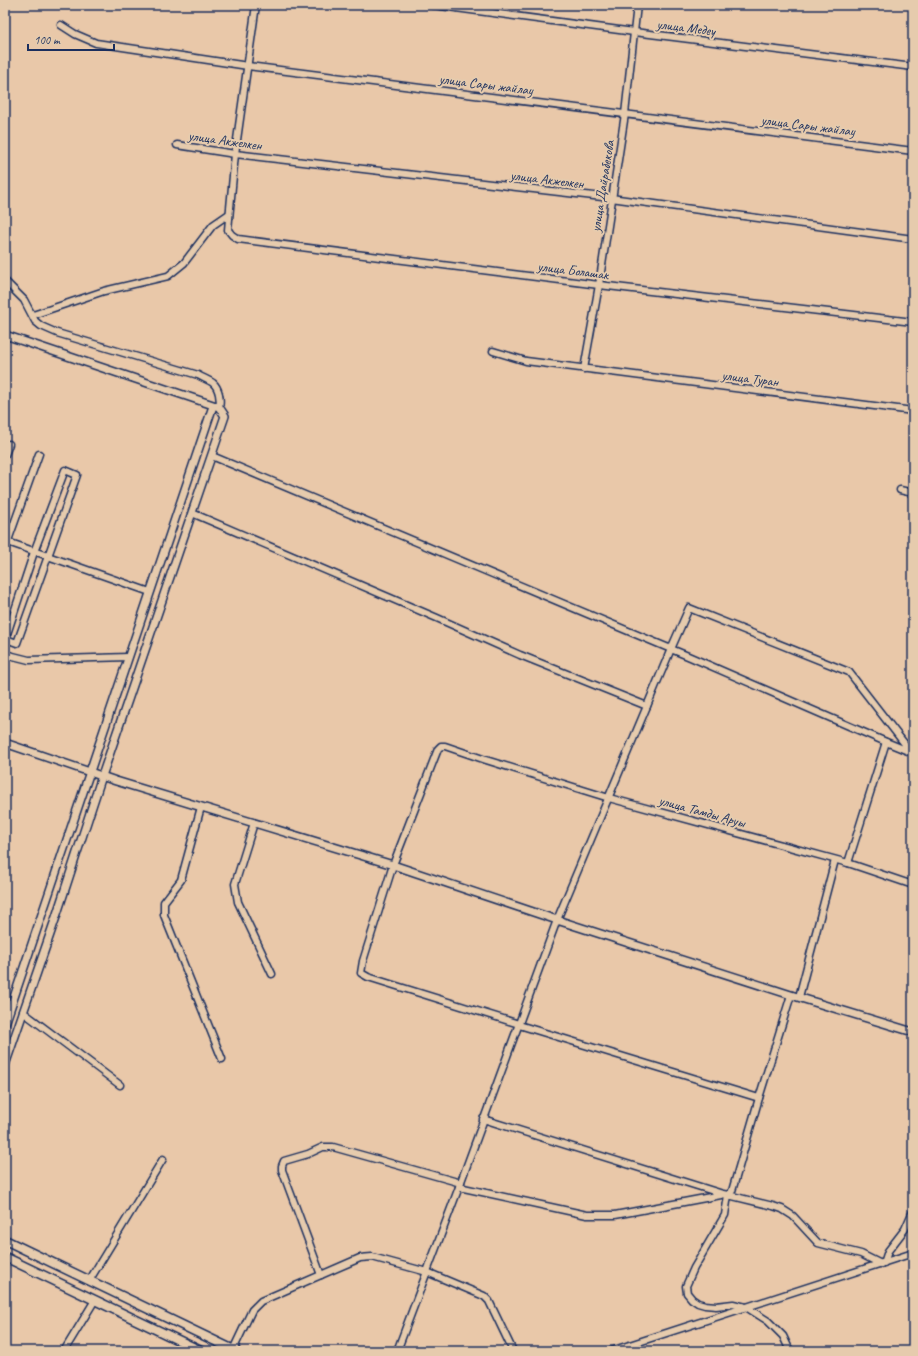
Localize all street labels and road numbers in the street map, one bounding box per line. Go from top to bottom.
street label: улица Медеу [655,15,717,40]
street label: улица Сары жайлау [437,70,535,99]
street label: улица Сары жайлау [759,111,857,140]
street label: улица Акжелкен [186,127,264,154]
street label: улица Дайрабекова [587,138,618,234]
street label: улица Акжелкен [508,166,586,193]
street label: улица Болашак [536,258,611,284]
street label: улица Туран [720,366,780,391]
street label: улица Тамды Аруы [656,792,748,832]

